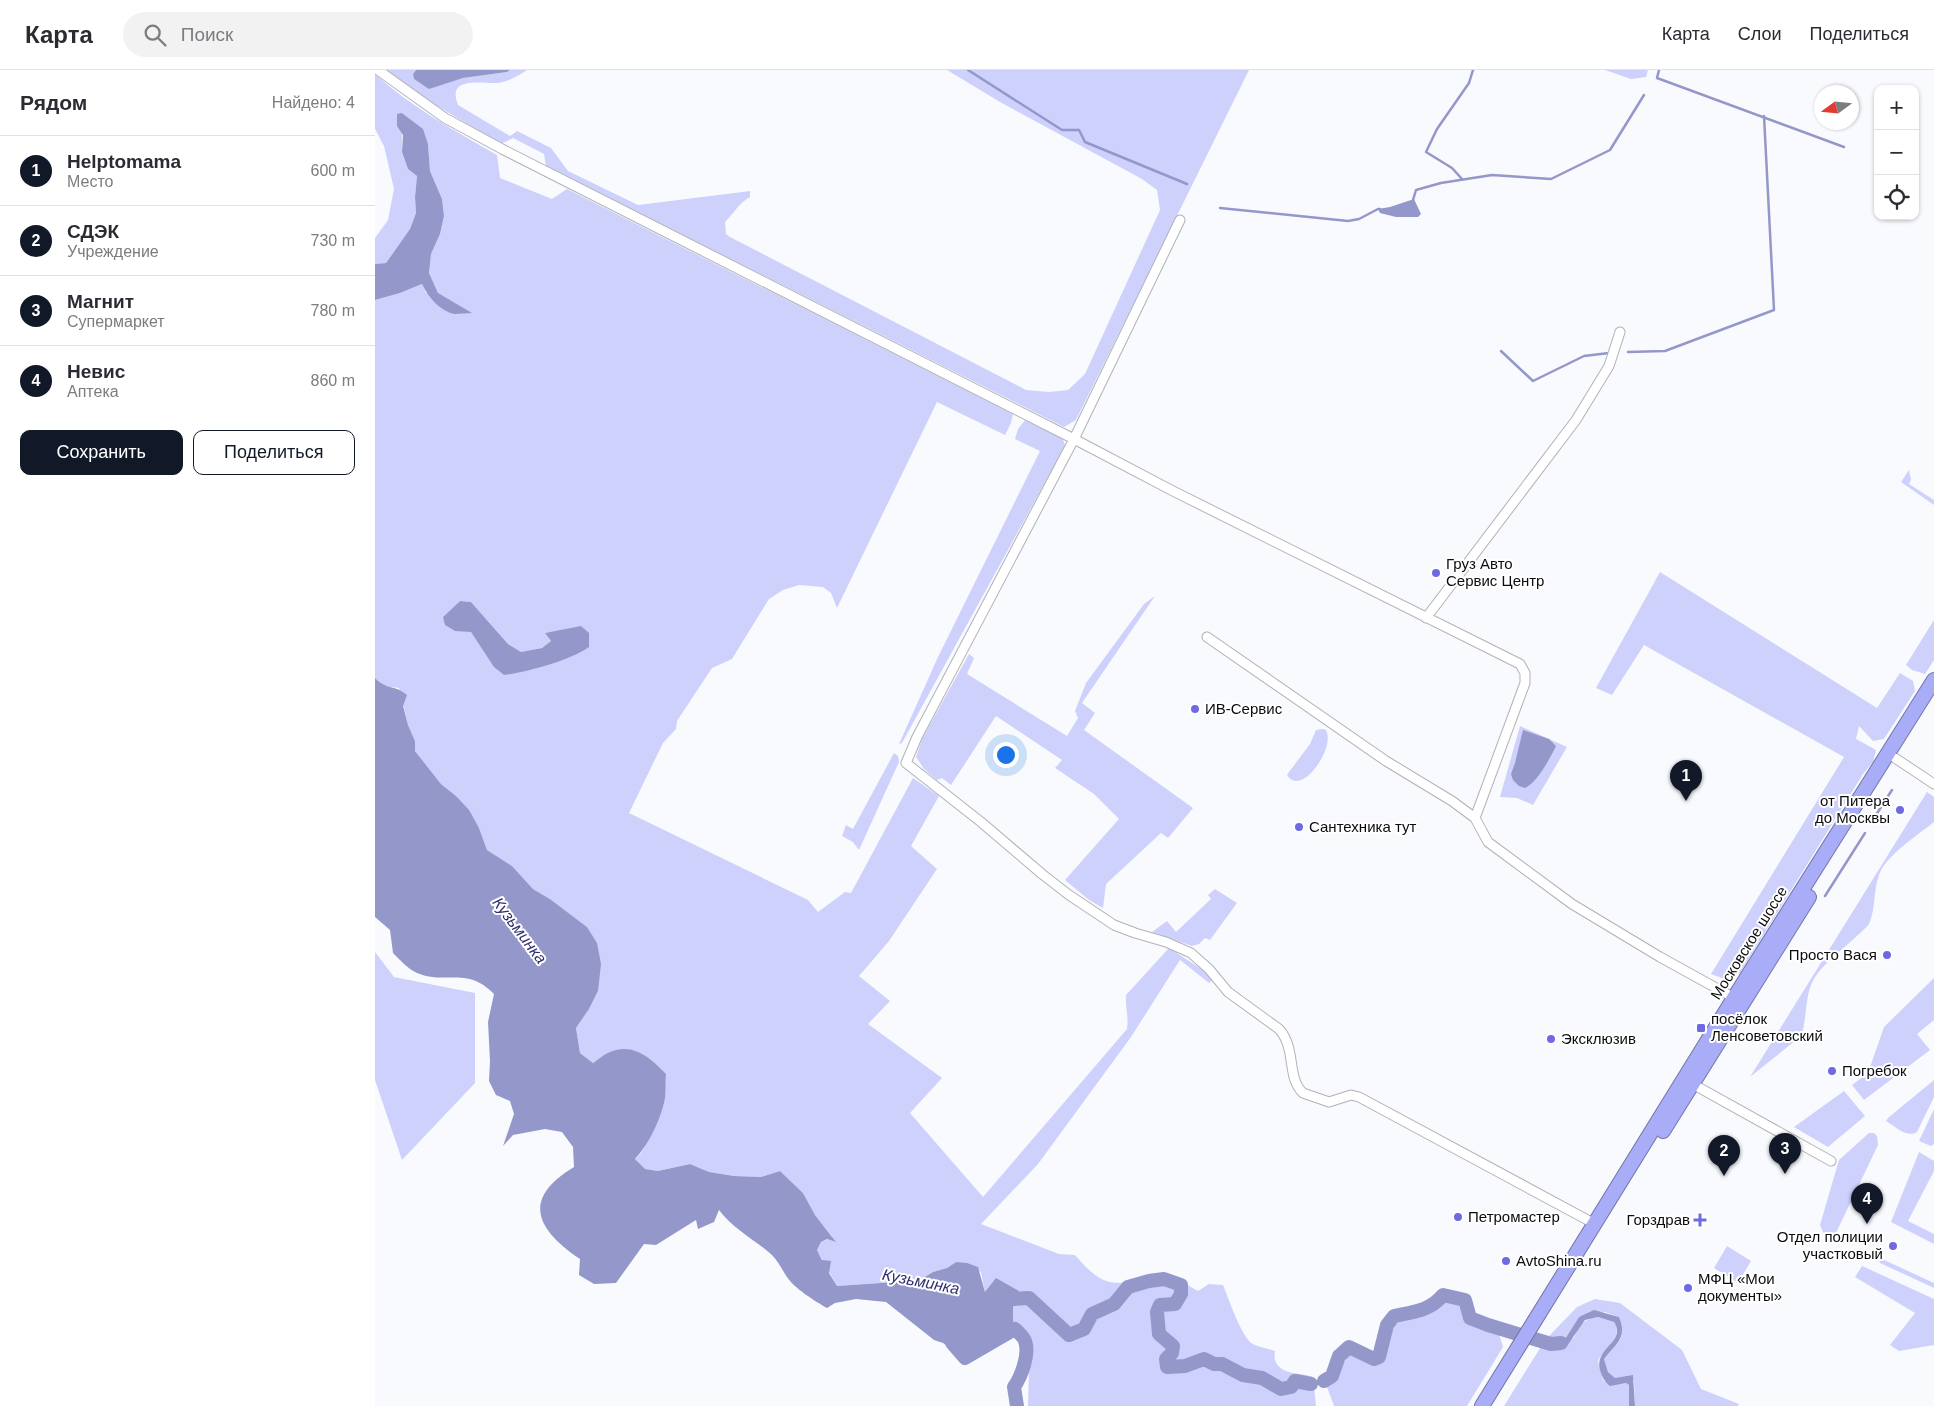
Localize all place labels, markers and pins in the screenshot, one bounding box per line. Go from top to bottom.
place label: Груз Авто Сервис Центр [1446,555,1544,589]
marker: Груз Авто Сервис Центр [1430,567,1442,579]
place label: ИВ-Сервис [1205,700,1283,717]
marker: ИВ-Сервис [1189,703,1201,715]
pin: 1 [1670,760,1702,801]
place label: от Питера до Москвы [1815,792,1891,826]
marker: от Питера до Москвы [1894,804,1906,816]
place label: Сантехника тут [1309,818,1416,835]
marker: Сантехника тут [1293,821,1305,833]
place label: Просто Вася [1789,946,1877,963]
marker: Просто Вася [1881,949,1893,961]
place label: посёлок Ленсоветовский [1711,1010,1823,1044]
marker: посёлок Ленсоветовский [1695,1022,1707,1034]
place label: Эксклюзив [1561,1030,1636,1047]
marker: Эксклюзив [1545,1033,1557,1045]
place label: Погребок [1842,1062,1907,1079]
marker: Погребок [1826,1065,1838,1077]
pin: 3 [1769,1133,1801,1174]
pin: 2 [1708,1135,1740,1176]
pin: 4 [1851,1183,1883,1224]
place label: Петромастер [1468,1208,1560,1225]
marker: Петромастер [1452,1211,1464,1223]
place label: Горздрав [1626,1211,1690,1228]
marker: Горздрав [1694,1214,1706,1226]
place label: Отдел полиции участковый [1777,1228,1883,1262]
marker: Отдел полиции участковый [1887,1240,1899,1252]
place label: AvtoShina.ru [1516,1252,1602,1269]
marker: AvtoShina.ru [1500,1255,1512,1267]
place label: МФЦ «Мои документы» [1698,1270,1782,1304]
marker: МФЦ «Мои документы» [1682,1282,1694,1294]

